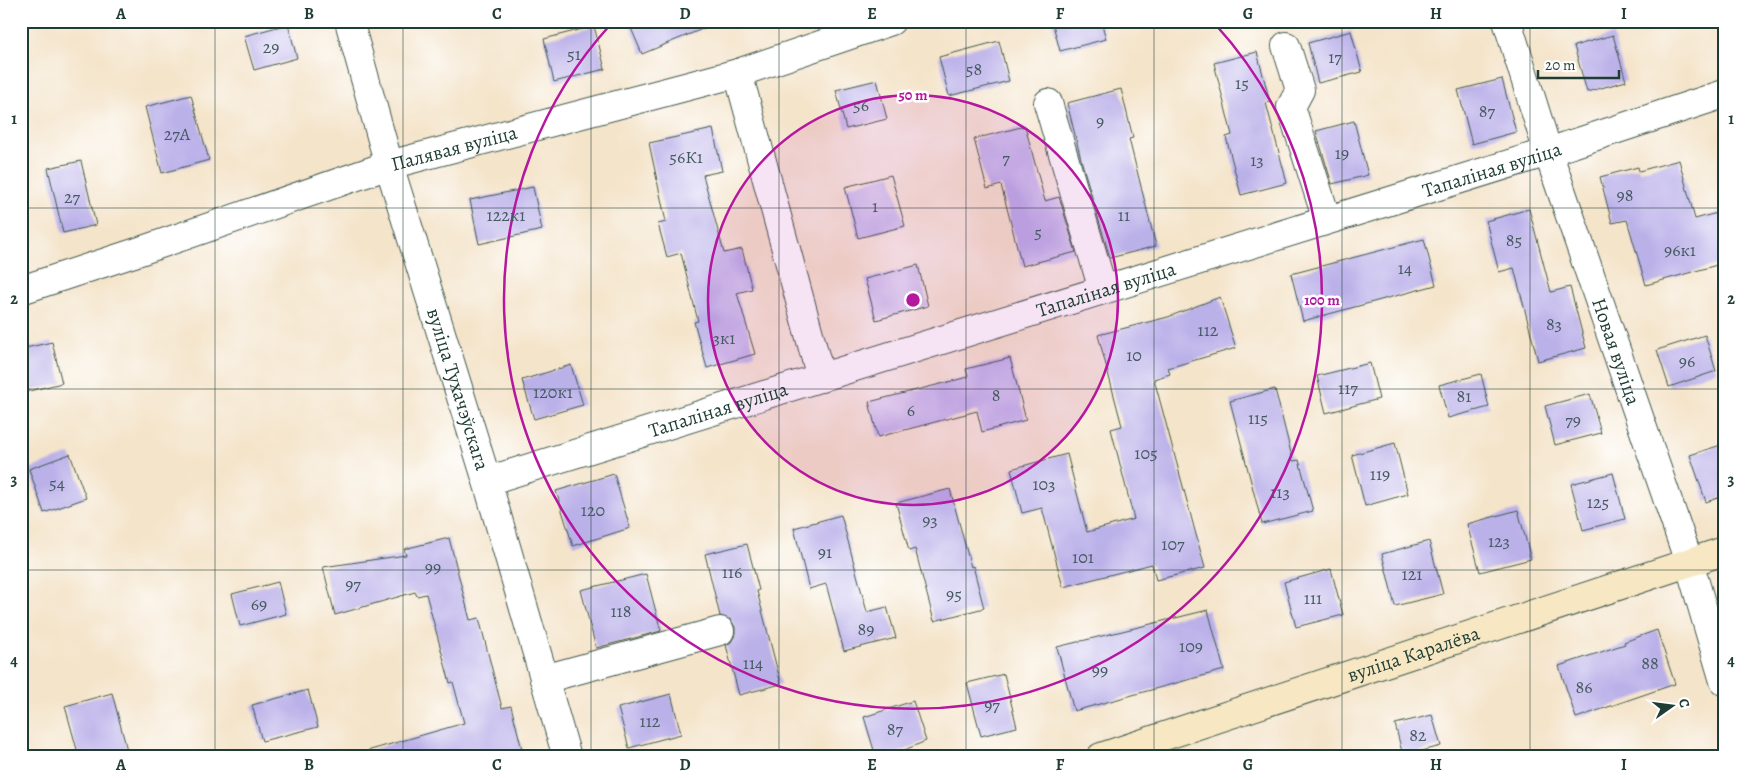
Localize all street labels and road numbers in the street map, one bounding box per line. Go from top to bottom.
street label: Палявая вуліца [388,118,521,177]
street label: Тапаліная вуліца [1419,135,1566,204]
street label: Тапаліная вуліца [1033,255,1180,323]
street label: Новая вуліца [1586,294,1648,409]
street label: вуліца Тухачэўскага [421,304,497,474]
street label: Тапаліная вуліца [645,375,792,444]
street label: вуліца Каралёва [1344,619,1484,688]

